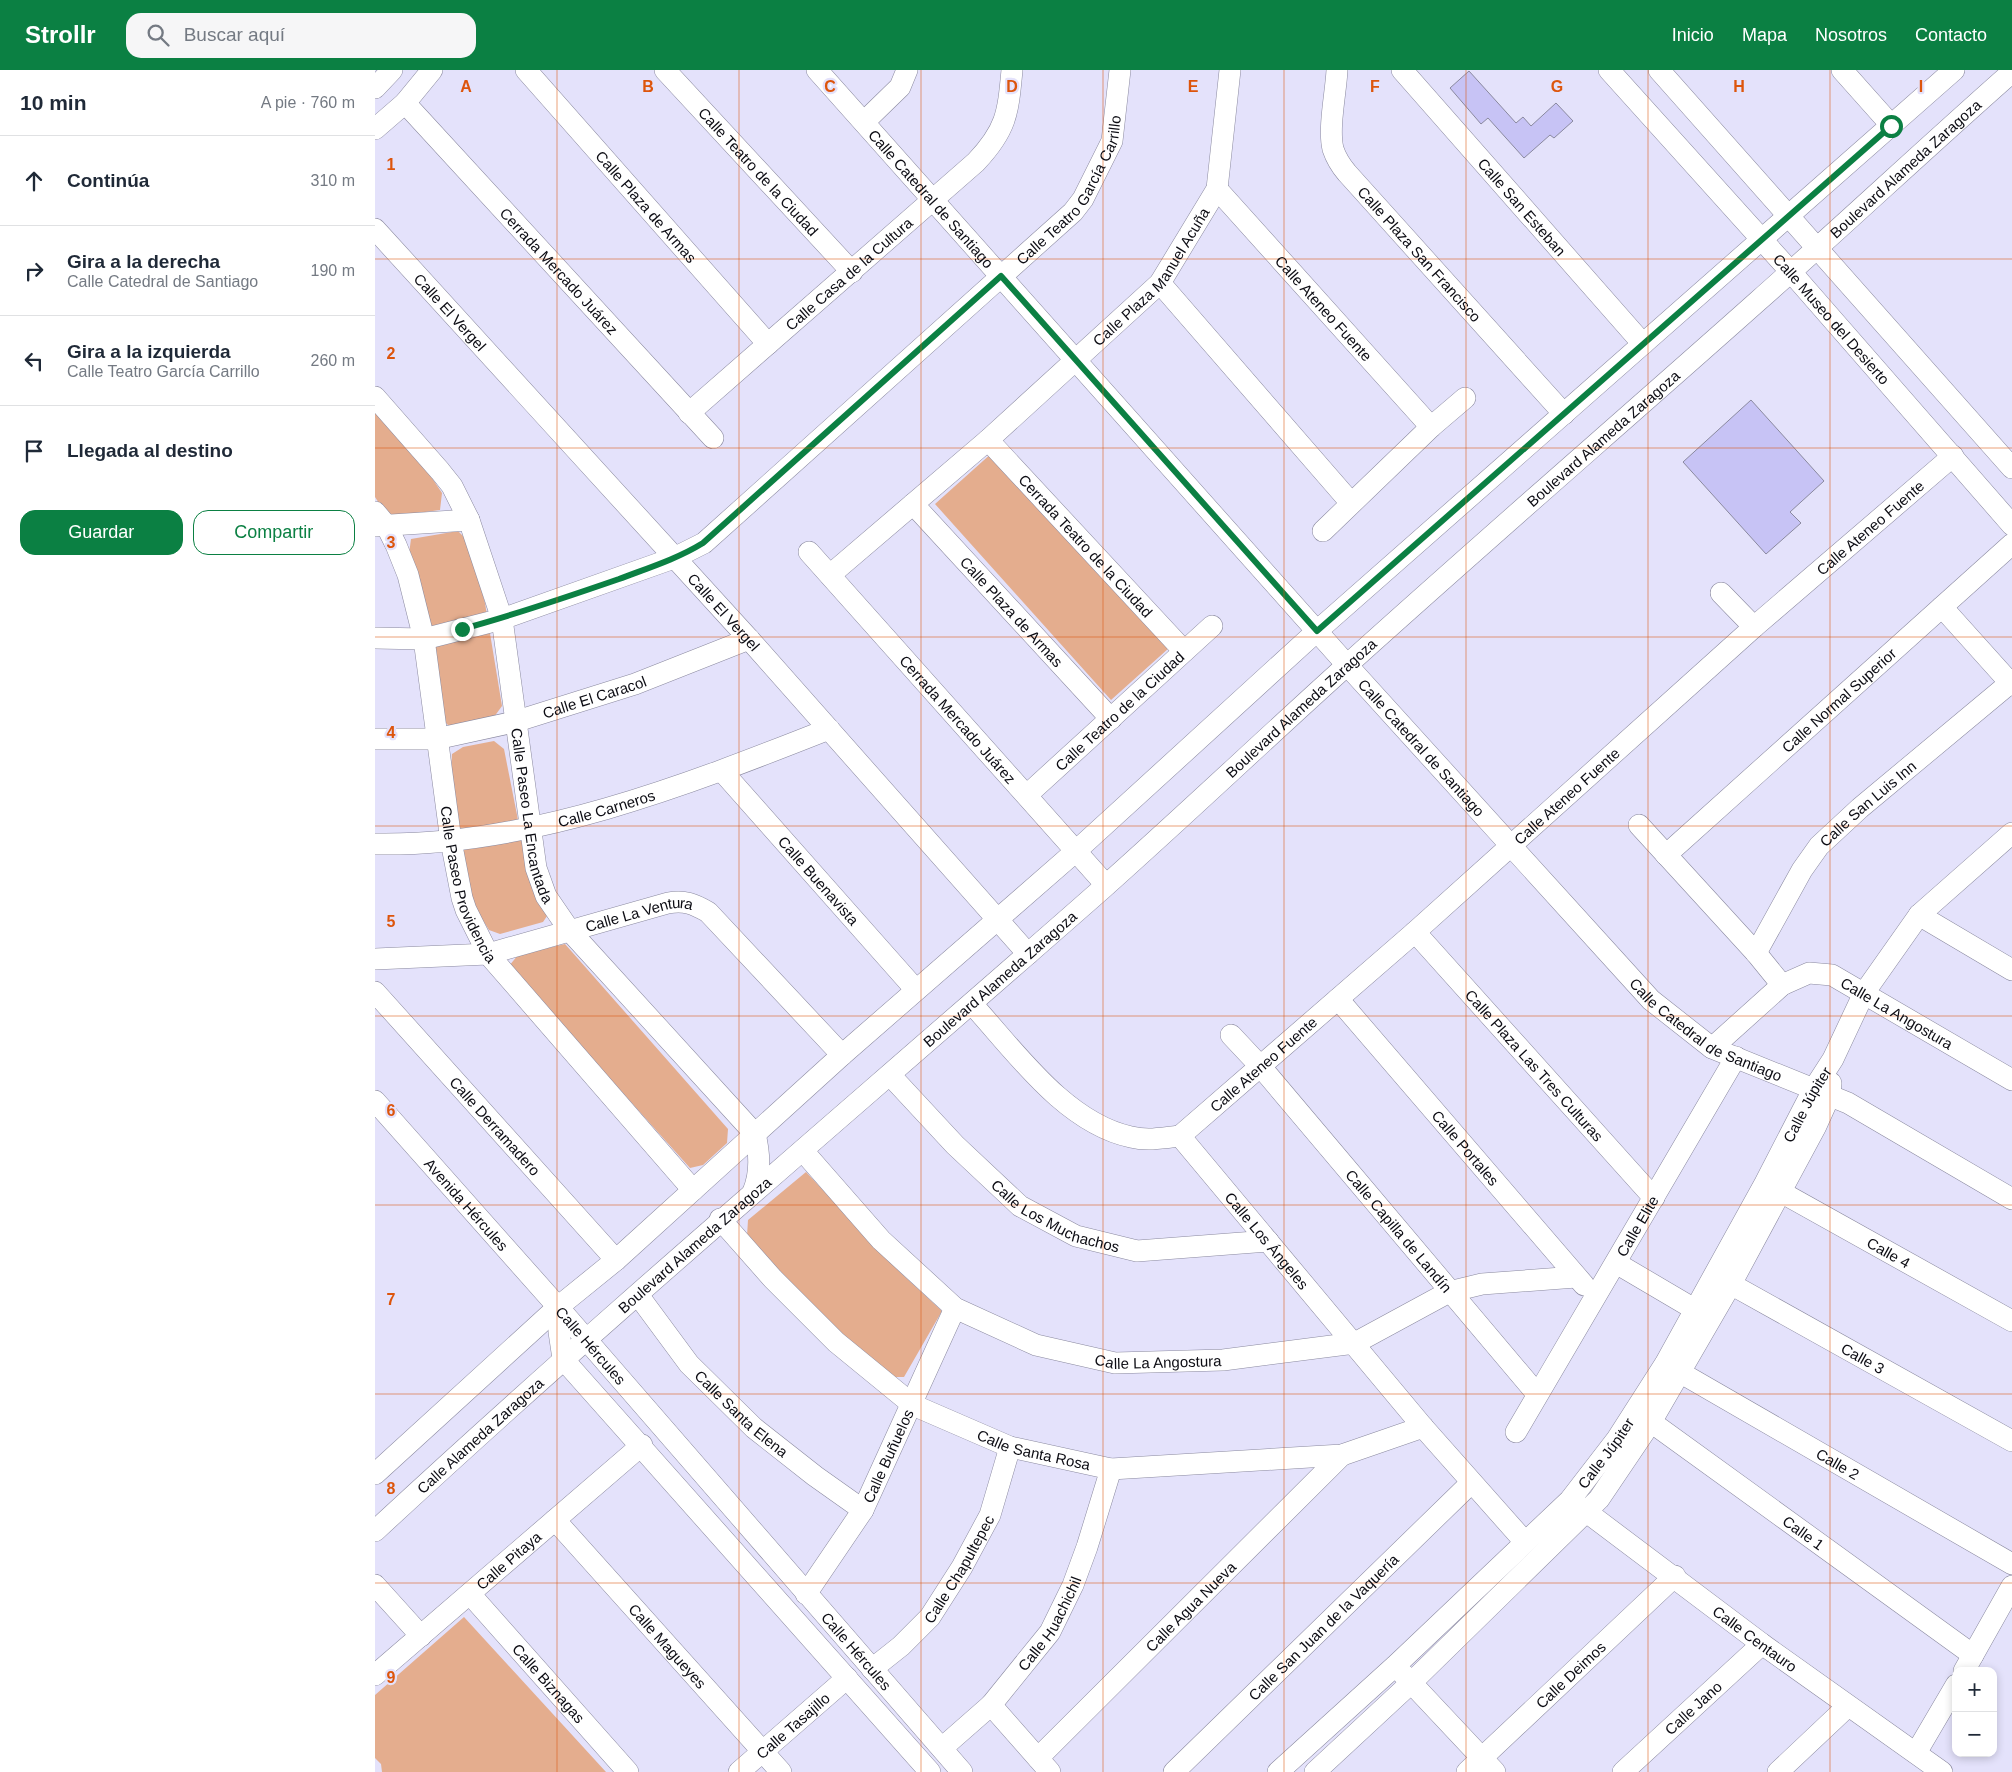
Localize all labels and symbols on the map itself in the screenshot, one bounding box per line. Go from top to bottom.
text: A [460,78,472,95]
text: B [642,78,654,95]
text: C [824,78,836,95]
text: D [1006,78,1018,95]
text: E [1188,78,1199,95]
text: F [1370,78,1380,95]
text: G [1551,78,1563,95]
text: H [1733,78,1745,95]
text: I [1919,78,1923,95]
street label: Boulevard Alameda Zaragoza [1826,95,1985,241]
street label: Calle Teatro de la Ciudad [695,104,822,239]
street label: Calle Teatro García Carrillo [1012,114,1123,268]
route start [1880,115,1903,138]
street label: Calle Catedral de Santiago [865,126,997,271]
street label: Calle Plaza de Armas [593,147,700,266]
street label: Calle San Esteban [1475,154,1570,259]
text: 1 [387,156,396,173]
street label: Calle Plaza San Francisco [1355,183,1485,325]
street label: Cerrada Mercado Juárez [497,204,622,338]
street label: Calle Plaza Manuel Acuña [1089,204,1213,349]
street label: Calle Casa de la Cultura [782,213,916,333]
street label: Calle Museo del Desierto [1770,250,1893,388]
street label: Calle Ateneo Fuente [1272,252,1376,364]
street label: Calle El Vergel [411,270,490,354]
text: 2 [387,345,396,362]
street label: Boulevard Alameda Zaragoza [1523,366,1683,510]
street label: Cerrada Teatro de la Ciudad [1016,471,1156,620]
street label: Calle Ateneo Fuente [1813,477,1927,578]
text: 3 [387,534,396,551]
street label: Calle Plaza de Armas [957,553,1067,670]
street label: Calle El Vergel [685,570,764,654]
route end [451,618,474,641]
street label: Boulevard Alameda Zaragoza [1222,634,1380,781]
street label: Calle Normal Superior [1778,644,1899,756]
street label: Calle Teatro de la Ciudad [1051,648,1187,774]
street label: Cerrada Mercado Juárez [897,652,1020,787]
street label: Calle El Caracol [540,672,649,721]
street label: Calle Catedral de Santiago [1355,675,1488,819]
text: 4 [387,724,396,741]
street label: Calle Paseo La Encantada [508,727,557,907]
street label: Calle Ateneo Fuente [1510,744,1623,847]
street label: Calle San Luis Inn [1816,757,1919,850]
street label: Calle Carneros [556,786,657,830]
street label: Calle Paseo Providencia [438,805,500,966]
street label: Calle Buenavista [775,832,863,929]
street label: Calle La Ventura [583,893,696,935]
street label: Boulevard Alameda Zaragoza [920,907,1080,1050]
text: 5 [387,913,396,930]
street label: Calle Catedral de Santiago [1627,974,1785,1084]
street label: Calle La Angostura [1838,974,1957,1053]
street label: Calle Plaza Las Tres Culturas [1462,986,1607,1144]
street label: Calle Ateneo Fuente [1206,1013,1320,1115]
street label: Calle Júpiter [1779,1063,1834,1145]
street label: Calle Derramadero [447,1073,544,1179]
text: 6 [387,1102,396,1119]
street label: Calle Portales [1429,1107,1503,1189]
street label: Avenida Hércules [421,1155,512,1254]
street label: Calle Capilla de Landín [1343,1166,1456,1295]
street label: Boulevard Alameda Zaragoza [614,1173,775,1316]
street label: Calle Los Muchachos [988,1176,1121,1255]
street label: Calle Los Ángeles [1222,1189,1312,1292]
street label: Calle Elite [1613,1192,1661,1259]
street label: Calle 4 [1864,1233,1913,1271]
text: 7 [387,1291,396,1308]
street label: Calle Hércules [553,1303,630,1388]
street label: Calle 3 [1838,1339,1888,1377]
street label: Calle La Angostura [1093,1350,1222,1372]
street label: Calle Santa Elena [692,1366,792,1460]
street label: Calle Alameda Zaragoza [413,1373,547,1497]
street label: Calle Buñuelos [859,1406,916,1505]
street label: Calle Júpiter [1574,1415,1637,1492]
street label: Calle Santa Rosa [975,1425,1093,1473]
street label: Calle 2 [1813,1444,1862,1483]
text: 8 [387,1480,396,1497]
street label: Calle Chapultepec [920,1512,997,1626]
street label: Calle 1 [1780,1512,1828,1553]
street label: Calle Pitaya [472,1527,545,1593]
street label: Calle San Juan de la Vaquería [1245,1550,1402,1704]
street label: Calle Agua Nueva [1142,1557,1239,1655]
street label: Calle Huachichil [1014,1574,1084,1674]
street label: Calle Magueyes [626,1600,710,1692]
street label: Calle Centauro [1710,1602,1801,1675]
street label: Calle Hércules [818,1608,895,1693]
street label: Calle Deimos [1532,1638,1609,1711]
street label: Calle Biznagas [509,1640,589,1726]
text: 9 [387,1669,396,1686]
street label: Calle Jano [1661,1677,1725,1738]
street label: Calle Tasajillo [752,1689,833,1762]

